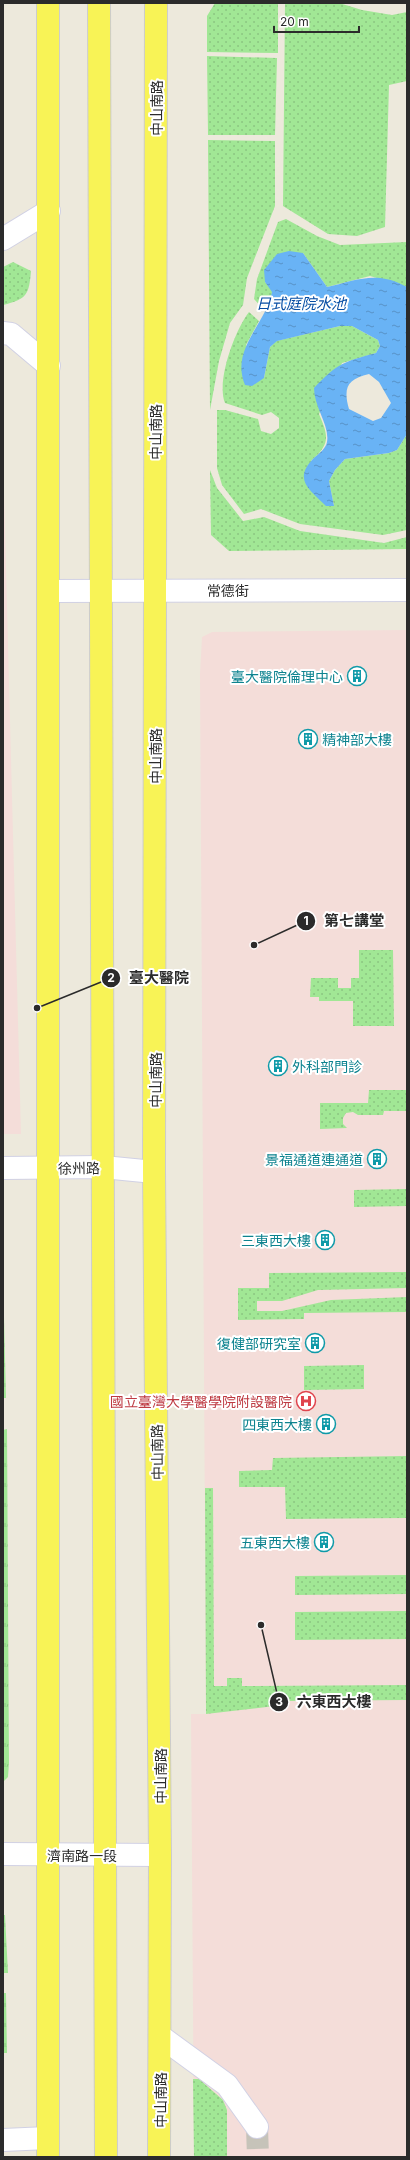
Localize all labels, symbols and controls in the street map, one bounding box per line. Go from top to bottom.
scale bar [274,8,359,34]
text: 20 m [280,14,309,29]
street label: 中山南路 [148,80,165,136]
water label: 日式庭院水池 [256,294,348,313]
street label: 中山南路 [147,404,164,460]
street label: 常德街 [207,582,249,599]
building icon: 臺大醫院倫理中心 [346,665,368,687]
place label: 臺大醫院倫理中心 [231,668,343,685]
street label: 中山南路 [147,728,164,784]
building icon: 精神部大樓 [297,728,319,750]
place label: 精神部大樓 [322,731,392,748]
callout: 第七講堂 [296,907,392,934]
text: 第七講堂 [324,911,384,930]
text: 1 [303,913,309,928]
callout: 臺大醫院 [101,964,197,991]
text: 臺大醫院 [129,968,189,987]
text: 2 [107,970,115,985]
street label: 中山南路 [147,1052,164,1108]
building icon: 外科部門診 [267,1055,289,1077]
place label: 外科部門診 [292,1058,362,1075]
building icon: 景福通道連通道 [366,1148,388,1170]
place label: 景福通道連通道 [265,1151,363,1168]
street label: 徐州路 [58,1159,100,1177]
building icon: 三東西大樓 [314,1229,336,1251]
place label: 三東西大樓 [241,1232,311,1249]
building icon: 復健部研究室 [304,1332,326,1354]
place label: 復健部研究室 [217,1335,301,1352]
hospital icon: 國立臺灣大學醫學院附設醫院 [295,1390,317,1412]
place label: 國立臺灣大學醫學院附設醫院 [110,1393,292,1410]
building icon: 四東西大樓 [315,1413,337,1435]
place label: 四東西大樓 [242,1416,312,1433]
street label: 中山南路 [148,1424,166,1480]
building icon: 五東西大樓 [313,1531,335,1553]
place label: 五東西大樓 [240,1534,310,1551]
callout: 六東西大樓 [269,1689,380,1716]
text: 六東西大樓 [296,1692,372,1711]
text: 3 [275,1694,283,1709]
street label: 中山南路 [152,1748,169,1804]
street label: 濟南路一段 [47,1847,117,1864]
street label: 中山南路 [152,2072,169,2128]

